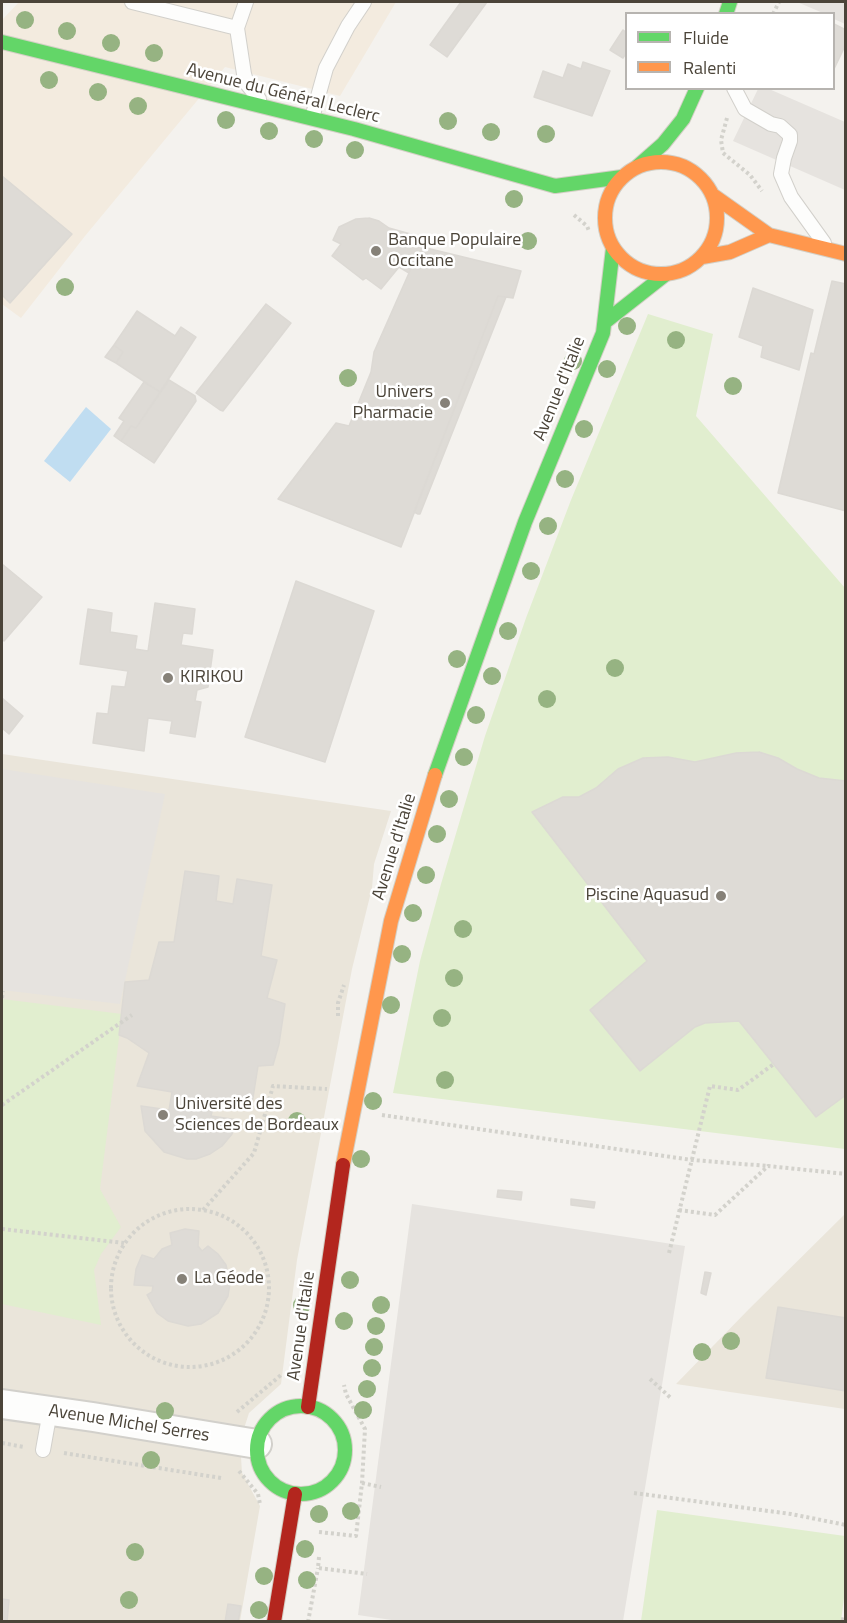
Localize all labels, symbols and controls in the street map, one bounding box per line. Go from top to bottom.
legend [625,12,835,90]
text: Fluide [683,24,729,51]
text: Ralenti [683,54,736,81]
street label: Avenue du Général Leclerc [184,60,382,128]
place label: Banque Populaire Occitane [388,230,521,272]
marker: Banque Populaire Occitane [369,244,383,258]
street label: Avenue d'Italie [529,334,591,444]
place label: Univers Pharmacie [352,382,433,424]
marker: Univers Pharmacie [438,396,452,410]
place label: KIRIKOU [180,667,244,689]
marker: KIRIKOU [161,671,175,685]
street label: Avenue d'Italie [369,791,421,903]
place label: Piscine Aquasud [585,885,709,907]
marker: Piscine Aquasud [714,889,728,903]
place label: Université des Sciences de Bordeaux [175,1094,339,1136]
marker: Université des Sciences de Bordeaux [156,1108,170,1122]
place label: La Géode [194,1268,264,1290]
street label: Avenue d'Italie [284,1270,320,1382]
marker: La Géode [175,1272,189,1286]
street label: Avenue Michel Serres [47,1401,211,1447]

